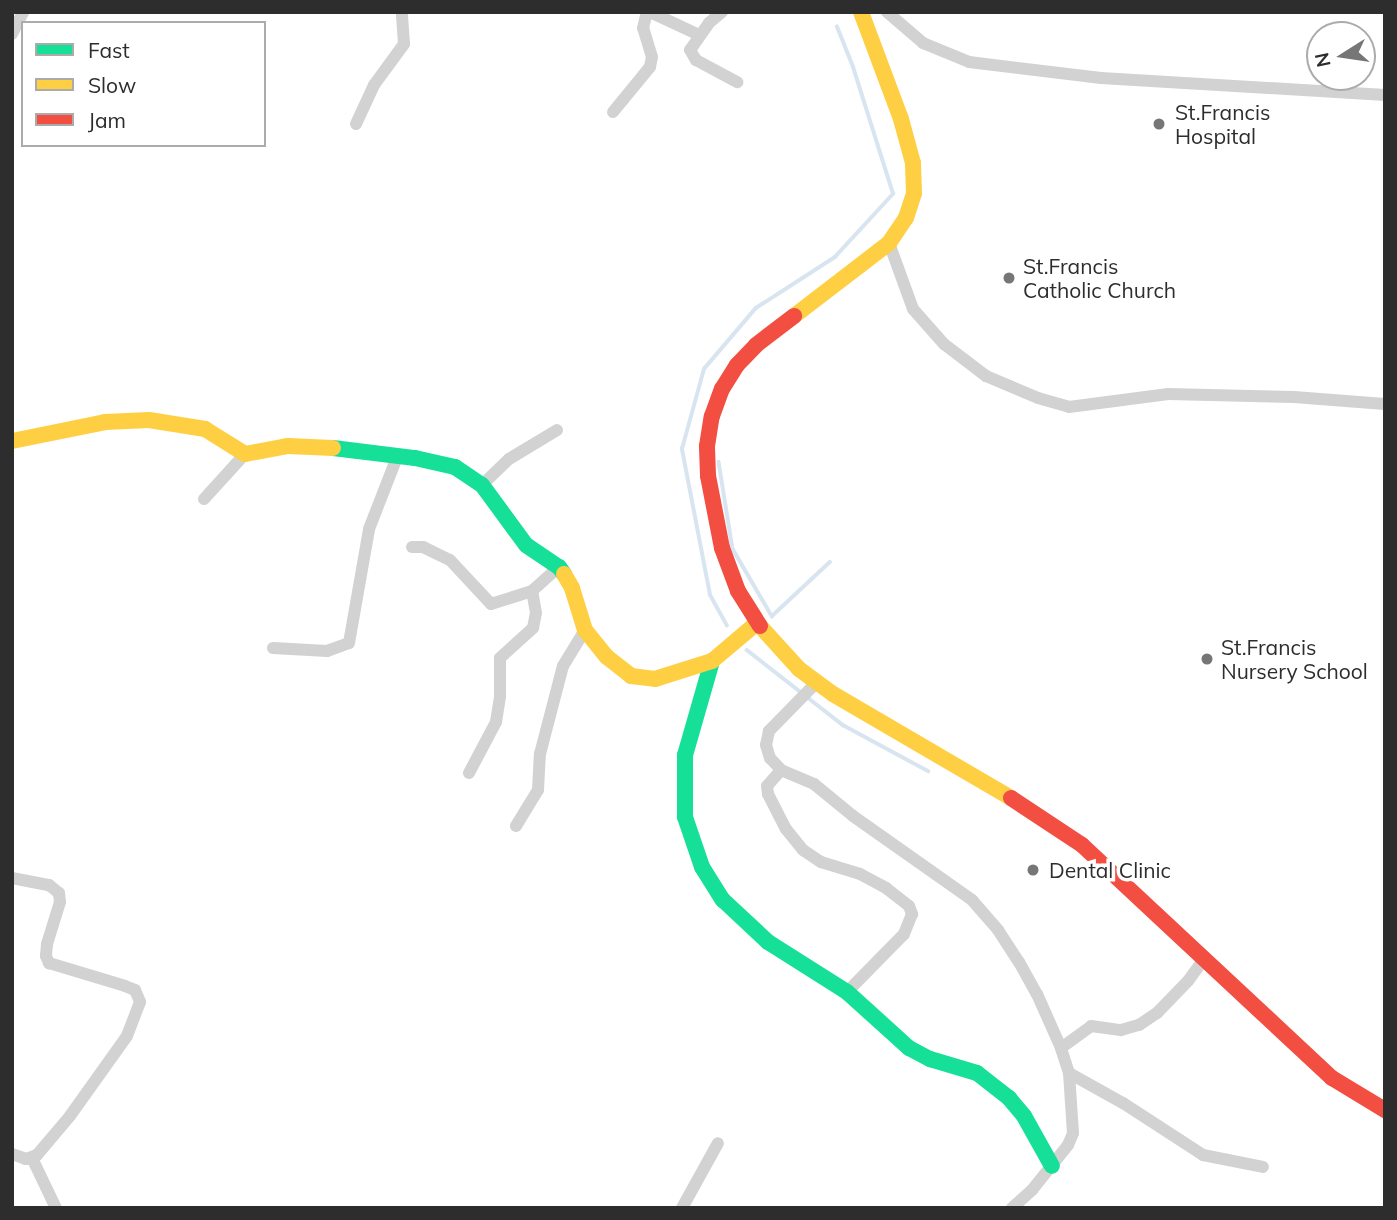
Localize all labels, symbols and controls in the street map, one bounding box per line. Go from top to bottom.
legend [21,21,266,147]
north arrow [1306,21,1376,91]
text: Fast [88,37,130,63]
text: N [1309,50,1336,69]
text: Slow [88,72,136,98]
place label: St.Francis Hospital [1175,99,1270,149]
text: Jam [88,107,126,133]
marker: St.Francis Hospital [1149,114,1169,134]
place label: St.Francis Catholic Church [1023,253,1176,303]
marker: St.Francis Catholic Church [1001,270,1017,286]
place label: St.Francis Nursery School [1221,634,1368,684]
marker: St.Francis Nursery School [1199,651,1215,667]
place label: Dental Clinic [1049,857,1171,883]
marker: Dental Clinic [1023,860,1043,880]

